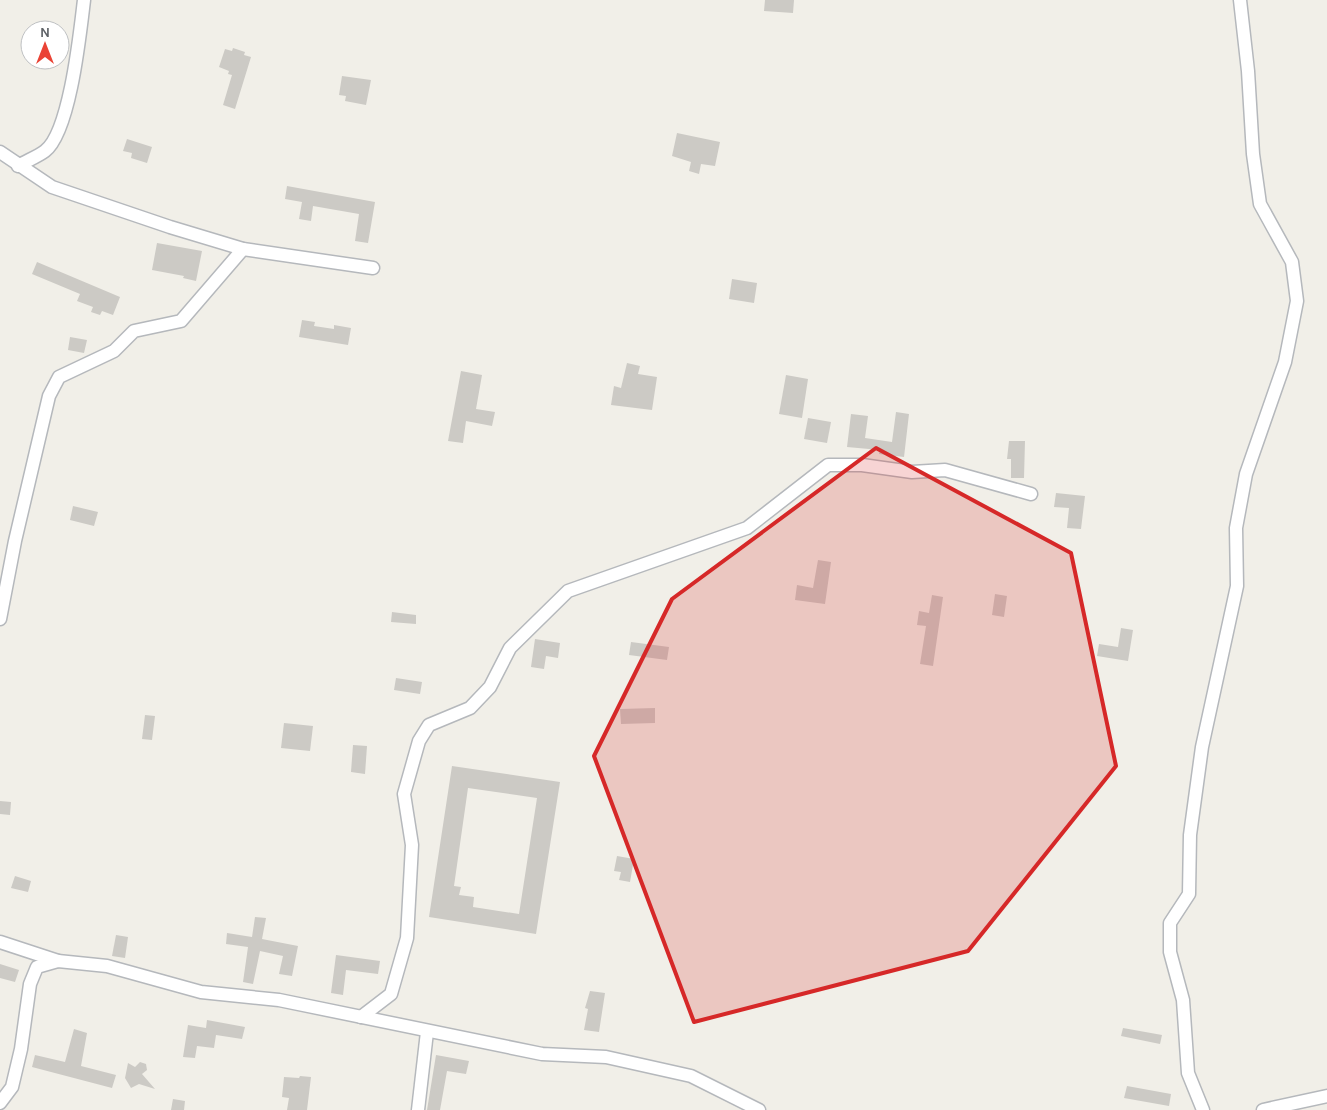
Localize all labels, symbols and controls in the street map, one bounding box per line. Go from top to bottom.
north arrow [20,20,70,70]
text: N [40,24,50,41]

